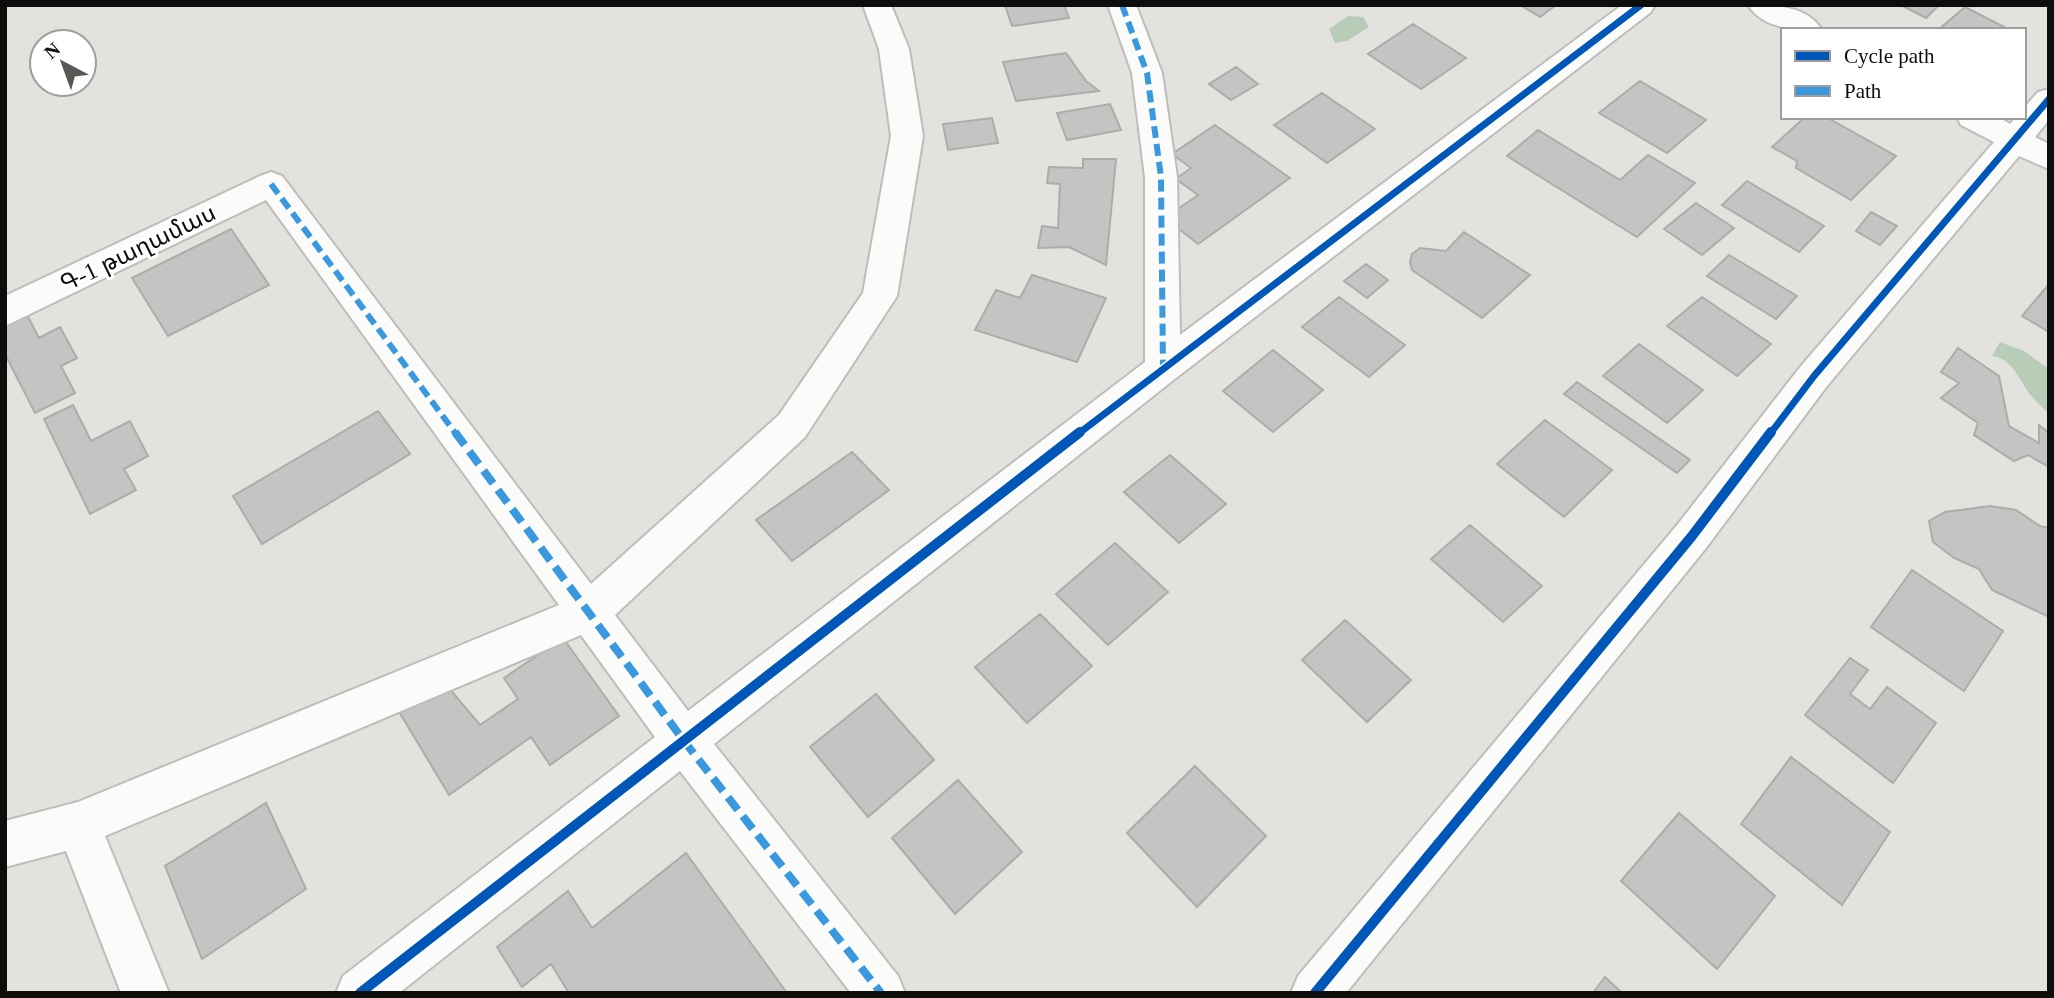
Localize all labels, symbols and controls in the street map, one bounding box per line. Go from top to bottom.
north arrow [28,28,98,98]
legend [1781,28,2026,119]
text: N [40,38,64,63]
text: Cycle path [1844,44,1935,68]
text: Path [1844,79,1882,103]
street label: Գ-1 թաղամաս [56,199,220,298]

